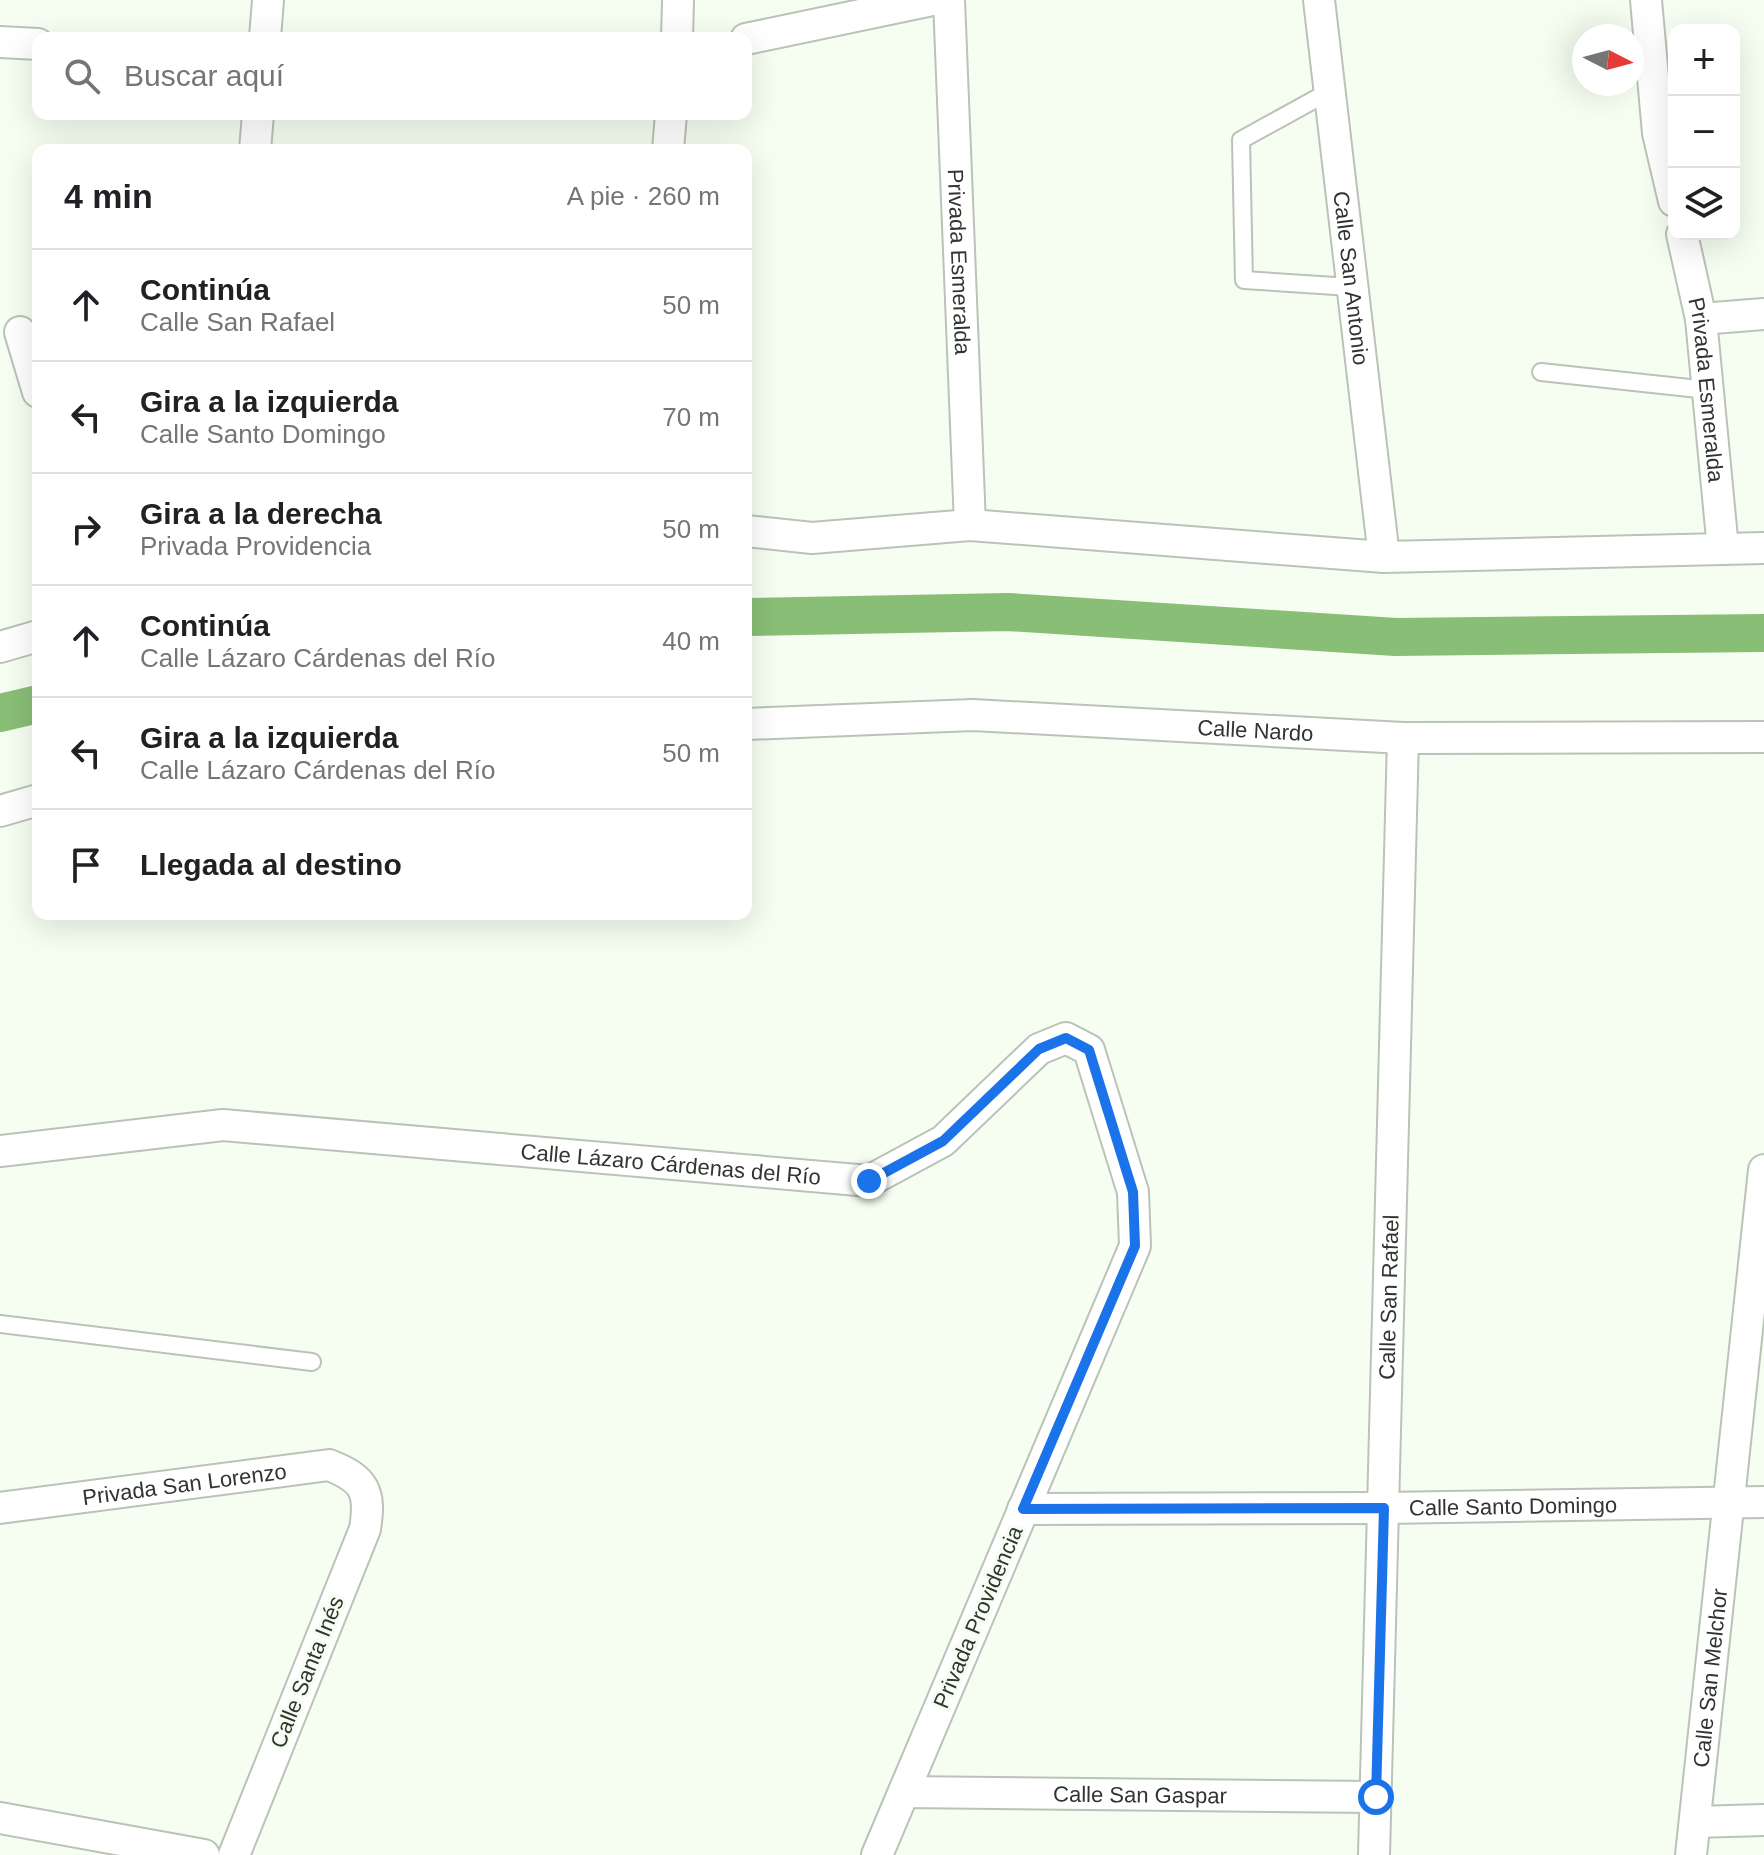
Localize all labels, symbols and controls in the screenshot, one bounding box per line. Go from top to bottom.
north arrow [1572,24,1644,96]
map controls [1668,24,1740,240]
button: + [1668,24,1740,96]
search box [32,32,752,120]
icon: search [60,54,104,98]
text: Buscar aquí [124,59,284,92]
button: − [1668,96,1740,168]
street label: Privada Esmeralda [943,168,976,356]
button: layers [1668,168,1740,240]
text: 4 min [64,177,153,215]
text: A pie · 260 m [567,181,720,211]
street label: Calle San Antonio [1329,190,1374,367]
text: Continúa [140,273,270,306]
icon: ahead [64,283,108,327]
text: 50 m [662,290,720,320]
street label: Privada Esmeralda [1684,295,1729,484]
text: Calle San Rafael [140,307,335,337]
text: Gira a la izquierda [140,385,398,418]
icon: left [64,395,108,439]
text: 70 m [662,402,720,432]
text: Calle Santo Domingo [140,419,386,449]
text: Gira a la derecha [140,497,382,530]
icon: right [64,507,108,551]
text: 50 m [662,514,720,544]
text: Privada Providencia [140,531,371,561]
text: Continúa [140,609,270,642]
icon: ahead [64,619,108,663]
text: 40 m [662,626,720,656]
text: Calle Lázaro Cárdenas del Río [140,643,496,673]
street label: Calle Nardo [1197,715,1314,746]
text: Gira a la izquierda [140,721,398,754]
icon: left [64,731,108,775]
text: 50 m [662,738,720,768]
text: Calle Lázaro Cárdenas del Río [140,755,496,785]
icon: arrive [64,843,108,887]
text: Llegada al destino [140,848,402,881]
street label: Calle Lázaro Cárdenas del Río [520,1138,822,1189]
route end [851,1163,887,1199]
street label: Calle San Rafael [1374,1214,1403,1380]
street label: Privada San Lorenzo [81,1458,288,1510]
street label: Calle Santo Domingo [1409,1492,1617,1520]
street label: Privada Providencia [928,1521,1028,1712]
street label: Calle San Melchor [1688,1587,1732,1769]
street label: Calle Santa Inés [265,1592,349,1752]
route start [1358,1779,1394,1815]
street label: Calle San Gaspar [1053,1781,1227,1808]

